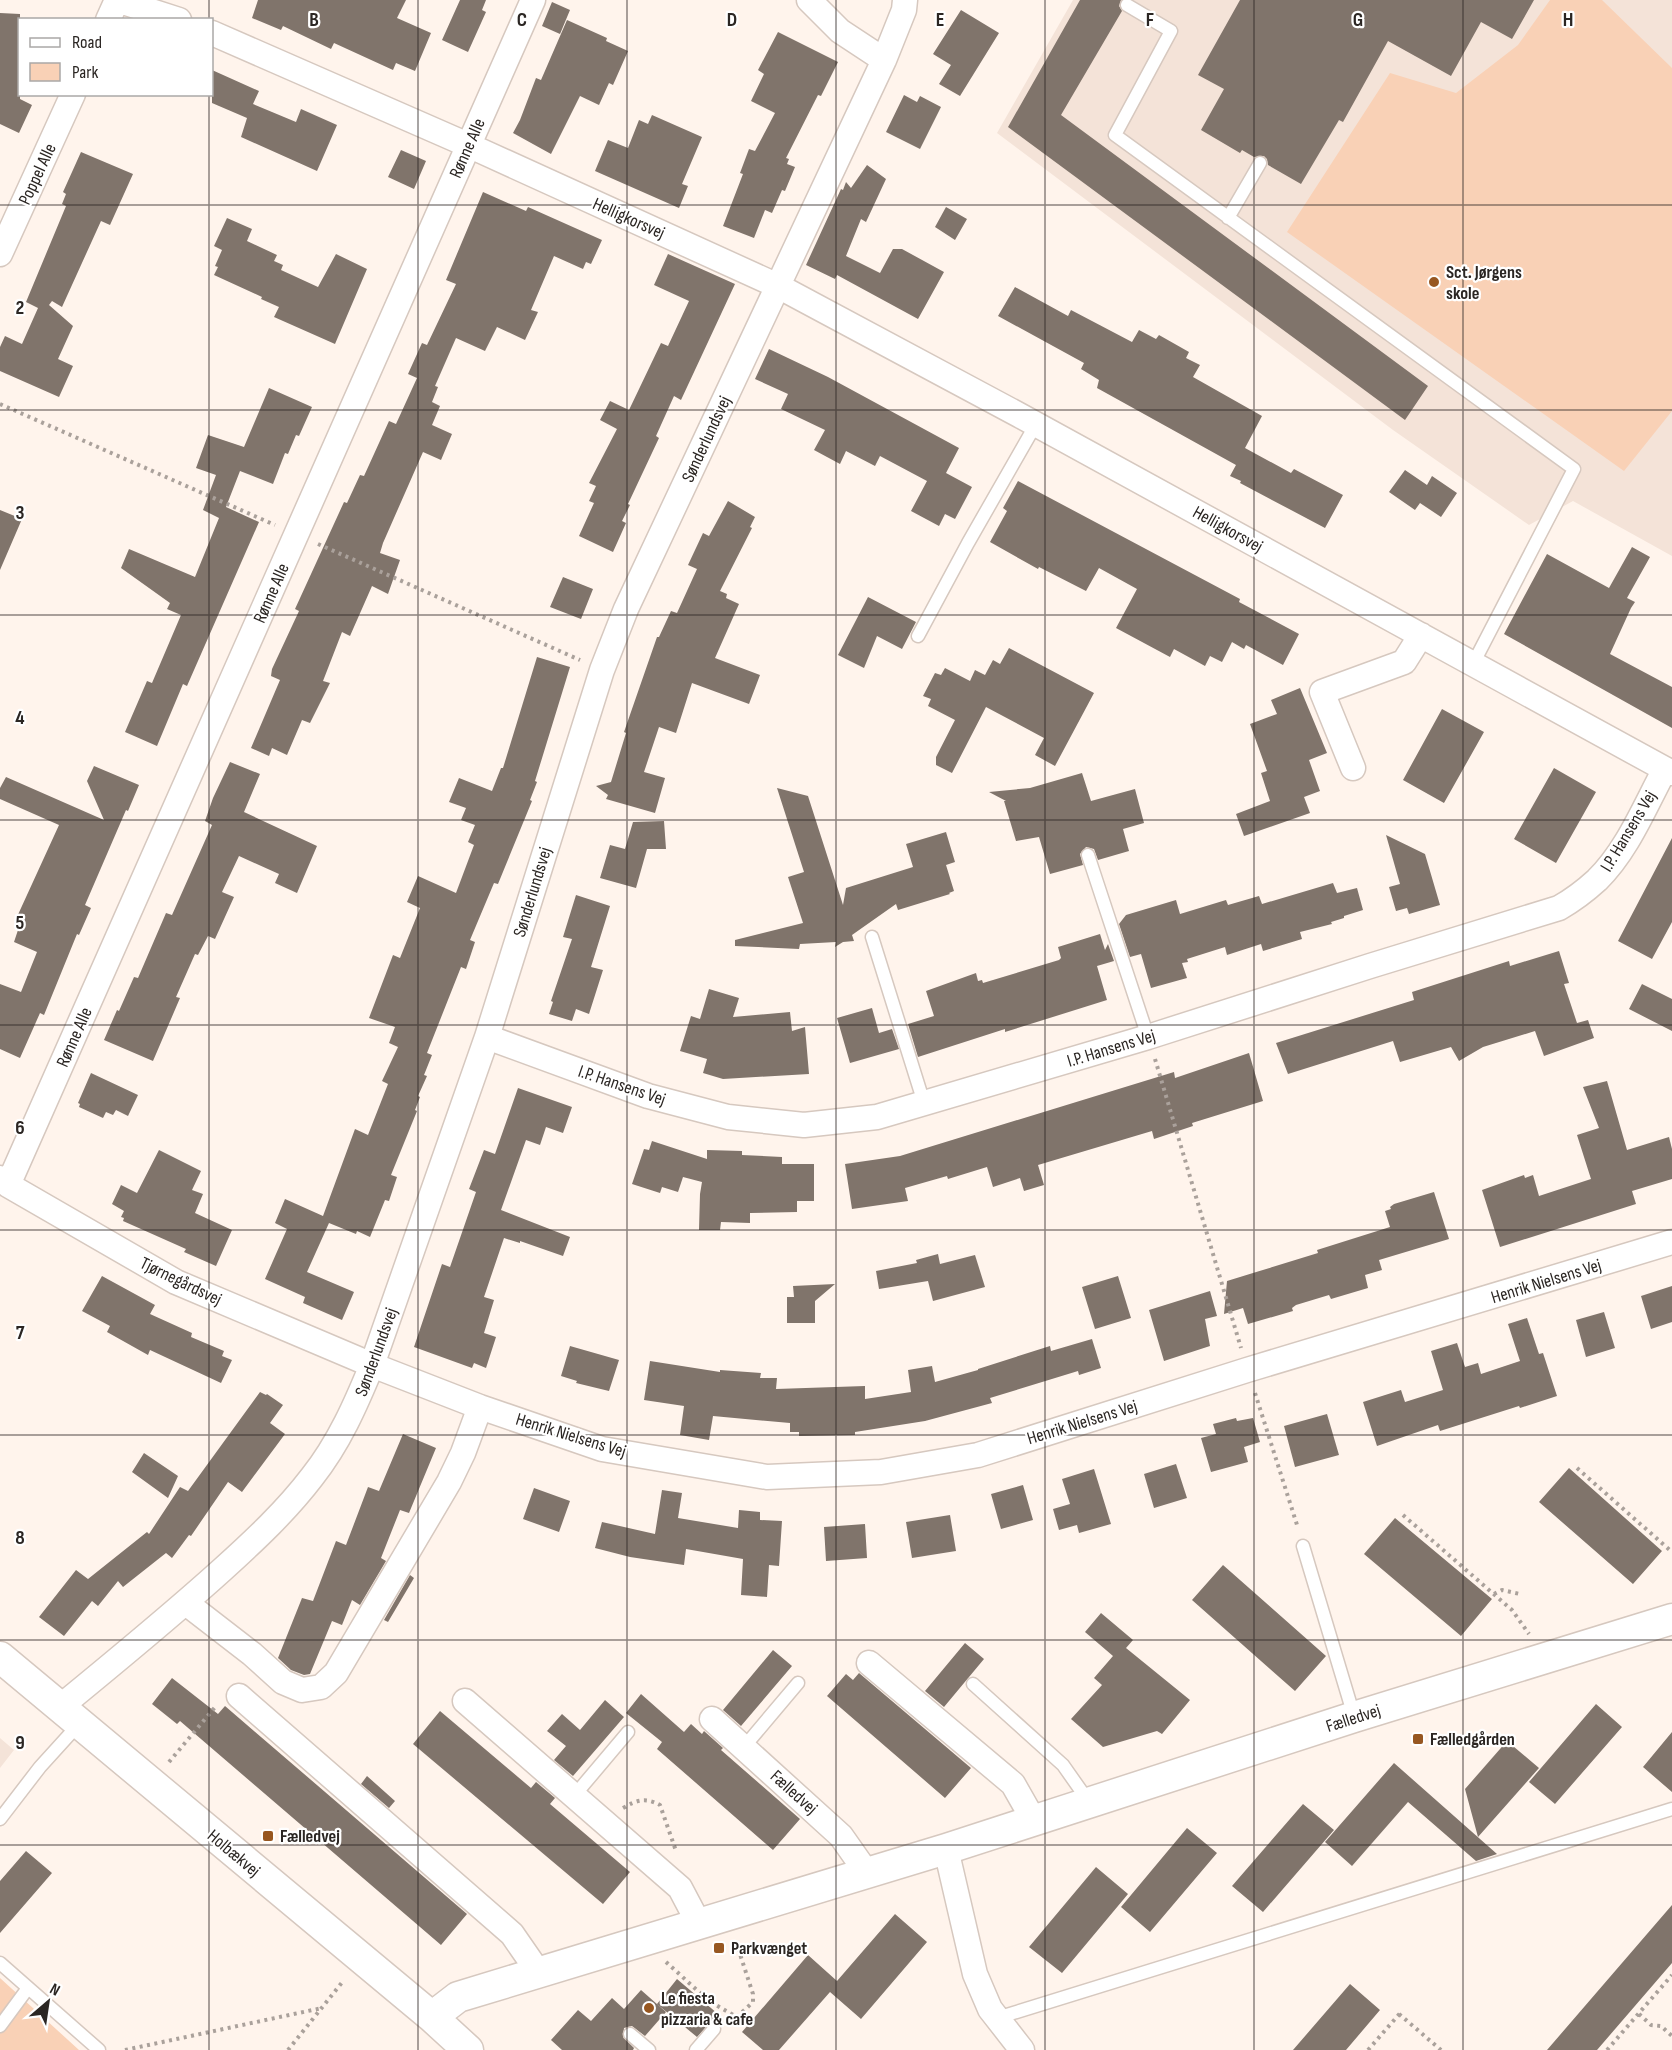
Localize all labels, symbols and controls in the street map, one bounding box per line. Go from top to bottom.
text: B [309,8,319,32]
text: C [517,8,527,32]
text: D [727,8,737,32]
text: E [936,8,944,32]
text: F [1146,8,1154,32]
text: G [1353,8,1363,32]
text: H [1563,8,1573,32]
legend [18,18,213,96]
text: Road [72,32,102,53]
text: Park [72,62,98,83]
street label: Rønne Alle [445,115,490,181]
street label: Poppel Alle [14,140,61,208]
street label: Helligkorsvej [590,193,668,244]
place label: Sct. Jørgens skole [1446,262,1522,304]
marker: Sct. Jørgens skole [1427,275,1441,289]
text: 2 [16,296,24,320]
street label: Sønderlundsvej [677,393,736,486]
text: 3 [16,501,25,525]
street label: Helligkorsvej [1189,502,1266,557]
street label: Rønne Alle [249,560,294,626]
text: 4 [15,706,25,730]
street label: I.P. Hansens Vej [1596,787,1661,876]
street label: Sønderlundsvej [509,845,556,939]
text: 5 [16,911,25,935]
street label: Rønne Alle [52,1004,97,1070]
street label: I.P. Hansens Vej [1065,1025,1158,1072]
street label: I.P. Hansens Vej [575,1061,668,1110]
text: 6 [15,1116,25,1140]
street label: Tjørnegårdsvej [137,1253,225,1310]
street label: Henrik Nielsens Vej [1488,1255,1604,1308]
street label: Sønderlundsvej [351,1305,402,1399]
text: 7 [16,1321,25,1345]
street label: Henrik Nielsens Vej [1024,1396,1140,1449]
street label: Henrik Nielsens Vej [513,1409,629,1462]
text: 8 [15,1526,25,1550]
street label: Fælledvej [1323,1700,1383,1737]
place label: Fælledgården [1430,1729,1515,1750]
text: 9 [15,1731,25,1755]
marker: Fælledgården [1411,1732,1425,1746]
street label: Fælledvej [766,1766,822,1819]
street label: Holbækvej [203,1825,264,1881]
place label: Fælledvej [280,1826,340,1847]
marker: Fælledvej [261,1829,275,1843]
place label: Parkvænget [731,1938,807,1959]
marker: Parkvænget [712,1941,726,1955]
north arrow [18,1972,78,2032]
text: N [46,1980,63,2001]
place label: Le fiesta pizzaria & cafe [661,1988,753,2030]
marker: Le fiesta pizzaria & cafe [642,2001,656,2015]

